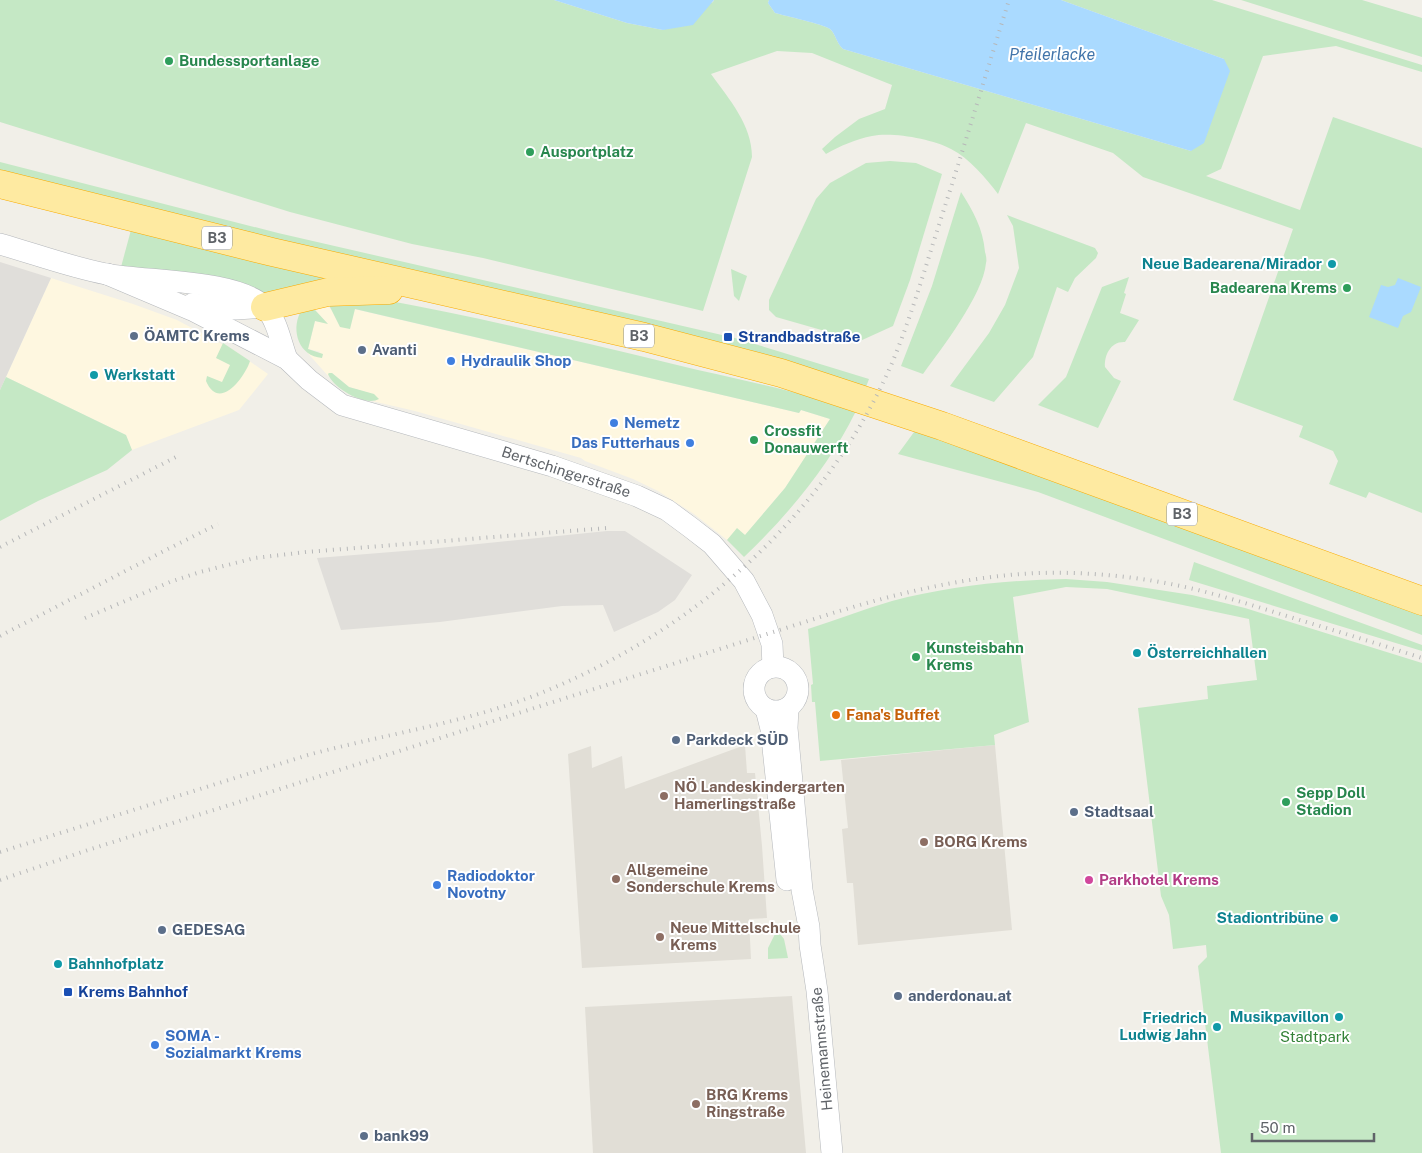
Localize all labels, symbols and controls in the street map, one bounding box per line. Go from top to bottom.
water label: Pfeilerlacke [1009,45,1095,64]
place label: Bundessportanlage [179,52,319,69]
marker: Bundessportanlage [163,55,175,67]
place label: Ausportplatz [540,143,633,160]
marker: Ausportplatz [524,146,536,158]
road number: B3 [202,227,232,250]
place label: Neue Badearena/Mirador [1142,255,1322,272]
marker: Neue Badearena/Mirador [1326,258,1338,270]
place label: Badearena Krems [1210,279,1337,296]
marker: Badearena Krems [1341,282,1353,294]
road number: B3 [624,324,654,348]
place label: ÖAMTC Krems [144,327,250,344]
place label: Strandbadstraße [738,328,860,345]
marker: ÖAMTC Krems [128,330,140,342]
marker: Strandbadstraße [722,331,734,343]
place label: Avanti [372,341,417,358]
marker: Avanti [356,344,368,356]
place label: Hydraulik Shop [461,352,571,369]
marker: Hydraulik Shop [445,355,457,367]
place label: Werkstatt [104,366,175,383]
marker: Werkstatt [88,369,100,381]
place label: Nemetz [624,414,680,431]
marker: Nemetz [608,417,620,429]
place label: Crossfit Donauwerft [764,422,848,456]
place label: Das Futterhaus [571,434,680,451]
marker: Crossfit Donauwerft [748,434,760,446]
marker: Das Futterhaus [684,437,696,449]
street label: Bertschingerstraße [499,443,633,500]
road number: B3 [1167,502,1197,526]
place label: Kunsteisbahn Krems [926,639,1024,673]
place label: Österreichhallen [1147,644,1267,661]
marker: Österreichhallen [1131,647,1143,659]
marker: Kunsteisbahn Krems [910,651,922,663]
place label: Fana's Buffet [846,706,940,723]
marker: Fana's Buffet [830,709,842,721]
place label: Parkdeck SÜD [686,731,789,748]
marker: Parkdeck SÜD [670,734,682,746]
place label: NÖ Landeskindergarten Hamerlingstraße [674,778,845,812]
place label: Sepp Doll Stadion [1296,784,1366,818]
marker: NÖ Landeskindergarten Hamerlingstraße [658,790,670,802]
marker: Sepp Doll Stadion [1280,796,1292,808]
place label: Stadtsaal [1084,803,1154,820]
marker: Stadtsaal [1068,806,1080,818]
place label: BORG Krems [934,833,1028,850]
marker: BORG Krems [918,836,930,848]
place label: Allgemeine Sonderschule Krems [626,861,775,895]
place label: Radiodoktor Novotny [447,867,535,901]
place label: Parkhotel Krems [1099,871,1219,888]
marker: Allgemeine Sonderschule Krems [610,873,622,885]
marker: Parkhotel Krems [1083,874,1095,886]
marker: Radiodoktor Novotny [431,879,443,891]
place label: Stadiontribüne [1217,909,1324,926]
marker: Stadiontribüne [1328,912,1340,924]
place label: Neue Mittelschule Krems [670,919,801,953]
place label: GEDESAG [172,921,245,938]
marker: GEDESAG [156,924,168,936]
marker: Neue Mittelschule Krems [654,931,666,943]
place label: Bahnhofplatz [68,955,164,972]
marker: Bahnhofplatz [52,958,64,970]
place label: Krems Bahnhof [78,983,188,1000]
marker: Krems Bahnhof [62,986,74,998]
street label: Heinemannstraße [808,987,835,1111]
place label: anderdonau.at [908,987,1012,1004]
marker: anderdonau.at [892,990,904,1002]
place label: Musikpavillon [1230,1008,1329,1025]
place label: Friedrich Ludwig Jahn [1119,1009,1207,1043]
marker: Musikpavillon [1333,1011,1345,1023]
marker: Friedrich Ludwig Jahn [1211,1021,1223,1033]
place label: SOMA - Sozialmarkt Krems [165,1027,302,1061]
park label: Stadtpark [1280,1028,1350,1045]
marker: SOMA - Sozialmarkt Krems [149,1039,161,1051]
place label: BRG Krems Ringstraße [706,1086,788,1120]
marker: BRG Krems Ringstraße [690,1098,702,1110]
scale bar [1252,1110,1374,1142]
text: 50 m [1260,1119,1295,1136]
place label: bank99 [374,1127,429,1144]
marker: bank99 [358,1130,370,1142]

